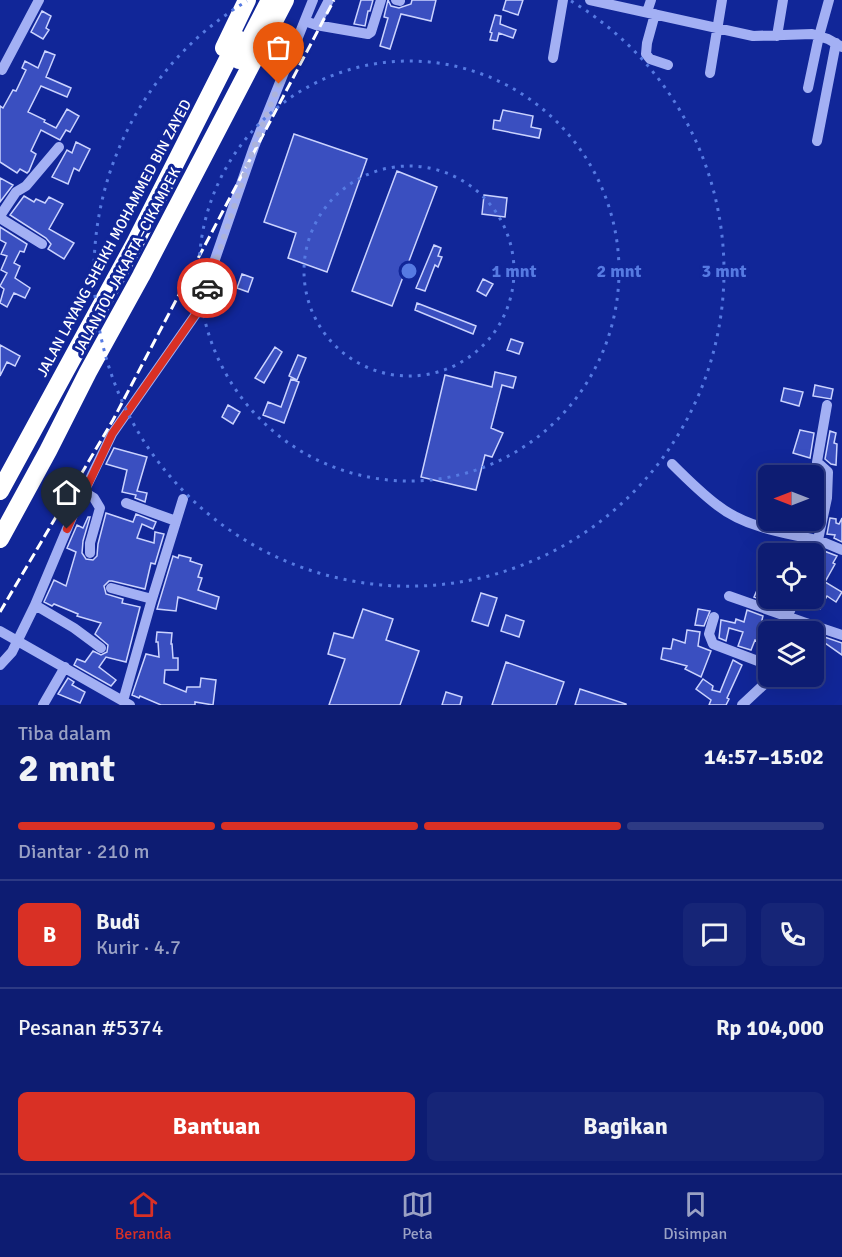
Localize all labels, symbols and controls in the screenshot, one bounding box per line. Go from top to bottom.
pin [253,22,304,84]
icon: bag [262,31,295,64]
street label: JALAN LAYANG SHEIKH MOHAMMED BIN ZAYED [33,96,195,380]
street label: JALAN TOL JAKARTA–CIKAMPEK [70,164,184,358]
courier [177,258,237,318]
text: 1 mnt [492,260,537,282]
text: 2 mnt [597,260,642,282]
text: 3 mnt [702,260,747,282]
centre of rings [399,261,419,281]
icon: car [191,272,224,305]
north arrow [758,465,824,531]
map controls [758,465,824,687]
pin [41,467,92,529]
icon: home [50,476,83,509]
button: locate [758,543,824,609]
button: layers [758,621,824,687]
text: Tiba dalam [18,721,111,746]
text: 14:57–15:02 [704,743,824,770]
text: 2 mnt [18,744,115,792]
text: Diantar · 210 m [18,839,150,864]
button: chat [683,903,746,966]
button: phone [761,903,824,966]
text: Budi [96,908,140,935]
text: B [43,921,56,948]
text: Kurir · 4.7 [96,935,181,960]
text: Pesanan #5374 [18,1014,163,1041]
text: Rp 104,000 [716,1014,824,1041]
button: Bantuan [18,1092,415,1161]
button: Bagikan [427,1092,824,1161]
tab: Beranda [115,1188,172,1244]
tab: Peta [401,1188,434,1244]
tab: Disimpan [663,1188,727,1244]

